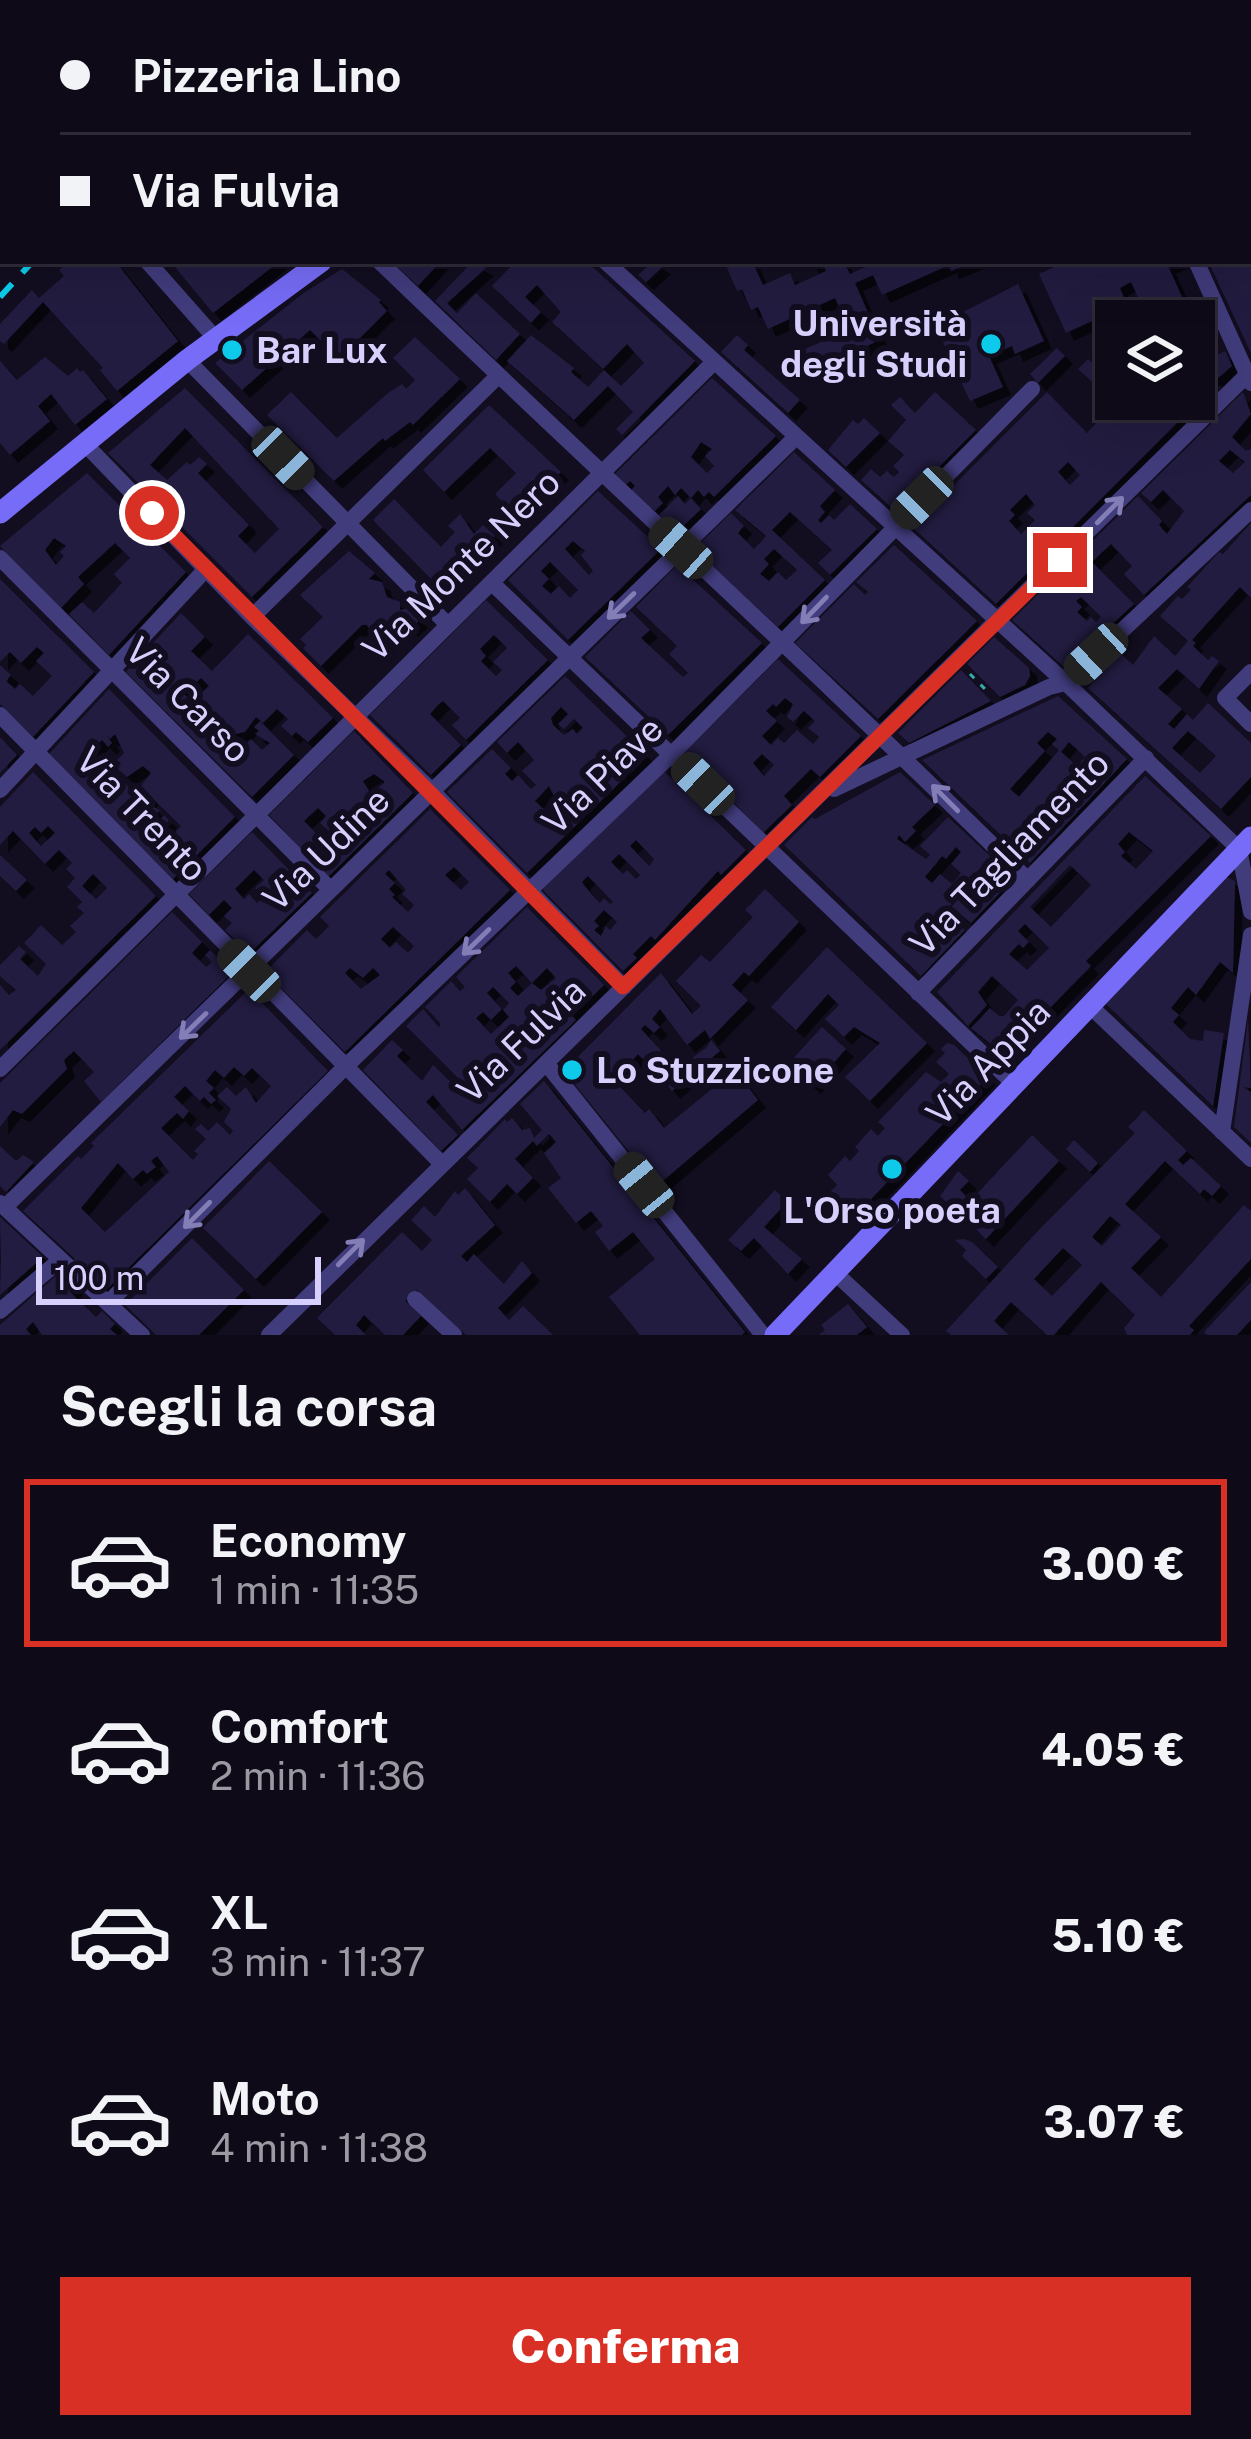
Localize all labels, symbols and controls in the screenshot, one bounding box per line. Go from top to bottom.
text: Pizzeria Lino [132,49,401,102]
text: Via Fulvia [132,164,340,217]
map controls [1095,300,1215,420]
button: layers [1095,300,1215,420]
place label: Università degli Studi [780,302,967,385]
place label: Bar Lux [256,329,388,371]
marker: Università degli Studi [978,331,1004,357]
marker: Bar Lux [219,337,245,363]
car [245,420,321,496]
street label: Via Monte Nero [354,460,568,670]
car [884,460,960,536]
route start [125,486,179,540]
one-way arrow [1095,496,1124,524]
car [642,511,720,585]
route end [1033,533,1087,587]
one-way arrow [607,591,637,619]
one-way arrow [800,594,828,624]
car [1057,616,1135,692]
street label: Via Carso [117,629,259,771]
street label: Via Piave [533,707,671,843]
street label: Via Trento [68,738,216,890]
street label: Via Tagliamento [901,742,1117,964]
car [665,746,741,822]
street label: Via Udine [254,779,398,919]
one-way arrow [931,784,960,813]
one-way arrow [462,928,491,956]
car [211,933,287,1009]
street label: Via Fulvia [448,969,594,1111]
street label: Via Appia [918,990,1058,1134]
one-way arrow [179,1011,208,1039]
place label: Lo Stuzzicone [596,1049,834,1091]
marker: Lo Stuzzicone [559,1057,585,1083]
car [607,1146,681,1224]
marker: L'Orso poeta [879,1156,905,1182]
place label: L'Orso poeta [783,1189,1001,1231]
one-way arrow [183,1200,212,1229]
one-way arrow [336,1238,365,1267]
scale bar [36,1251,321,1304]
text: 100 m [54,1259,144,1297]
text: Scegli la corsa [60,1375,437,1438]
icon: car [66,1509,174,1617]
text: Economy [210,1514,406,1567]
text: 3.00 € [1042,1537,1185,1590]
text: 1 min · 11:35 [210,1567,419,1613]
icon: car [66,1695,174,1803]
text: Comfort [210,1700,389,1753]
text: 4.05 € [1041,1723,1185,1776]
text: 2 min · 11:36 [210,1753,426,1799]
icon: car [66,1881,174,1989]
text: XL [210,1886,268,1939]
text: 5.10 € [1051,1909,1185,1962]
text: 3 min · 11:37 [210,1939,426,1985]
icon: car [66,2067,174,2175]
text: Moto [210,2072,320,2125]
text: 3.07 € [1043,2095,1185,2148]
text: 4 min · 11:38 [210,2125,428,2171]
button: Conferma [60,2277,1191,2415]

